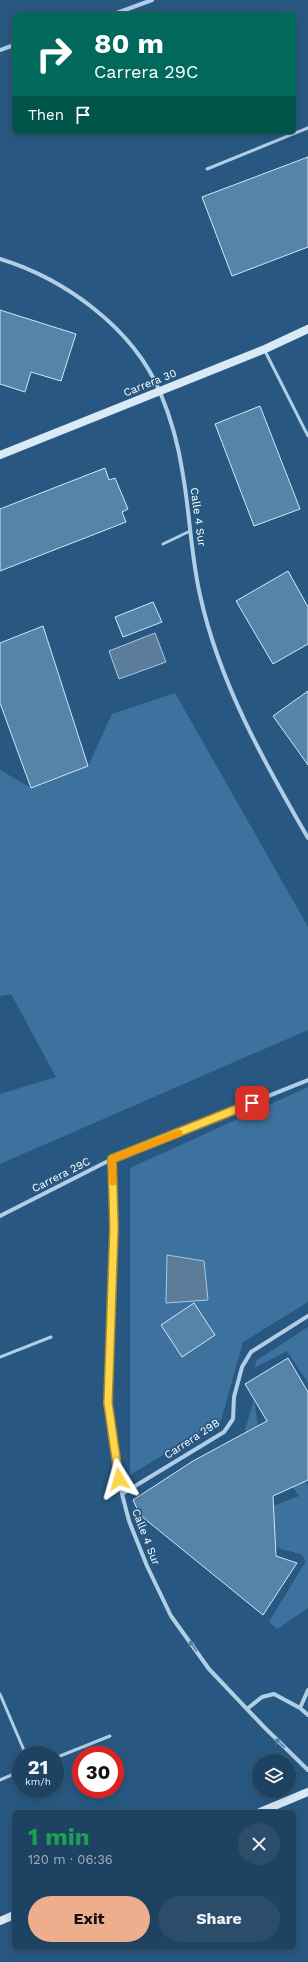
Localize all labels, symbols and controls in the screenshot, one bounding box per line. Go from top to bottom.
text: 80 m [94,27,164,60]
icon: right [28,28,80,80]
text: Carrera 29C [94,61,198,82]
icon: arrive [72,104,94,126]
text: Then [28,106,64,124]
street label: Carrera 30 [121,366,179,400]
street label: Calle 4 Sur [187,487,209,548]
pin [235,1086,269,1120]
icon: arrive [241,1092,263,1114]
street label: Carrera 29C [30,1155,93,1195]
street label: Carrera 29B [162,1416,222,1462]
position arrow [98,1458,140,1500]
street label: Calle 4 Sur [129,1507,163,1568]
one-way arrow [189,1641,197,1652]
one-way arrow [275,1738,285,1748]
speed limit sign: 30 [72,1746,124,1798]
map controls [252,1754,296,1798]
button: layers [252,1754,296,1798]
text: 21 [28,1755,48,1779]
text: km/h [25,1776,51,1787]
text: 1 min [28,1823,90,1851]
button: close [238,1823,280,1865]
text: 120 m · 06:36 [28,1852,113,1867]
button: Exit [28,1896,150,1942]
button: Share [158,1896,280,1942]

